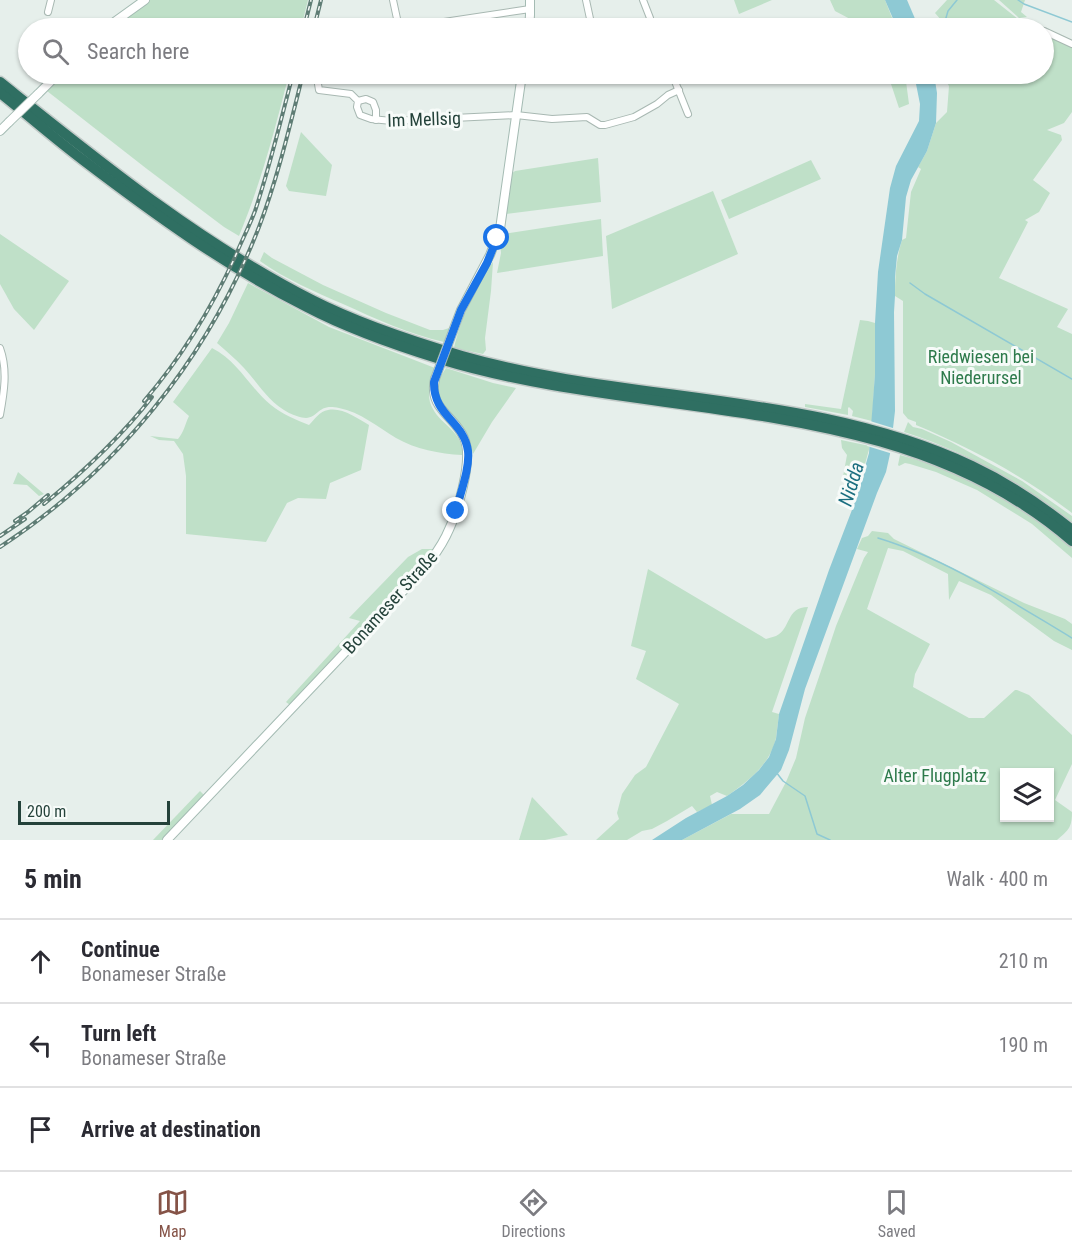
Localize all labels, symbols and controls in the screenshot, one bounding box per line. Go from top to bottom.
search box [18,18,1054,84]
icon: search [39,35,72,68]
text: Search here [87,39,189,64]
street label: Im Mellsig [387,107,461,131]
route start [483,224,509,250]
park label: Riedwiesen bei Niederursel [928,346,1034,388]
water label: Nidda [833,459,869,509]
route end [442,497,468,523]
street label: Bonameser Straße [338,546,442,658]
park label: Alter Flugplatz [883,765,987,786]
map controls [1000,768,1054,822]
button: layers [1000,768,1054,822]
scale bar [18,798,170,826]
text: 200 m [27,802,66,821]
text: 5 min [24,864,82,894]
text: Walk · 400 m [947,867,1048,891]
text: Continue [81,937,160,962]
icon: ahead [24,945,57,978]
text: 210 m [999,949,1048,973]
text: Bonameser Straße [81,962,226,986]
text: Turn left [81,1021,156,1046]
icon: left [24,1029,57,1062]
text: 190 m [999,1033,1048,1057]
text: Bonameser Straße [81,1046,226,1070]
icon: arrive [24,1113,57,1146]
text: Arrive at destination [81,1117,261,1142]
tab: Map [156,1186,189,1241]
tab: Directions [502,1186,565,1241]
tab: Saved [878,1186,916,1241]

